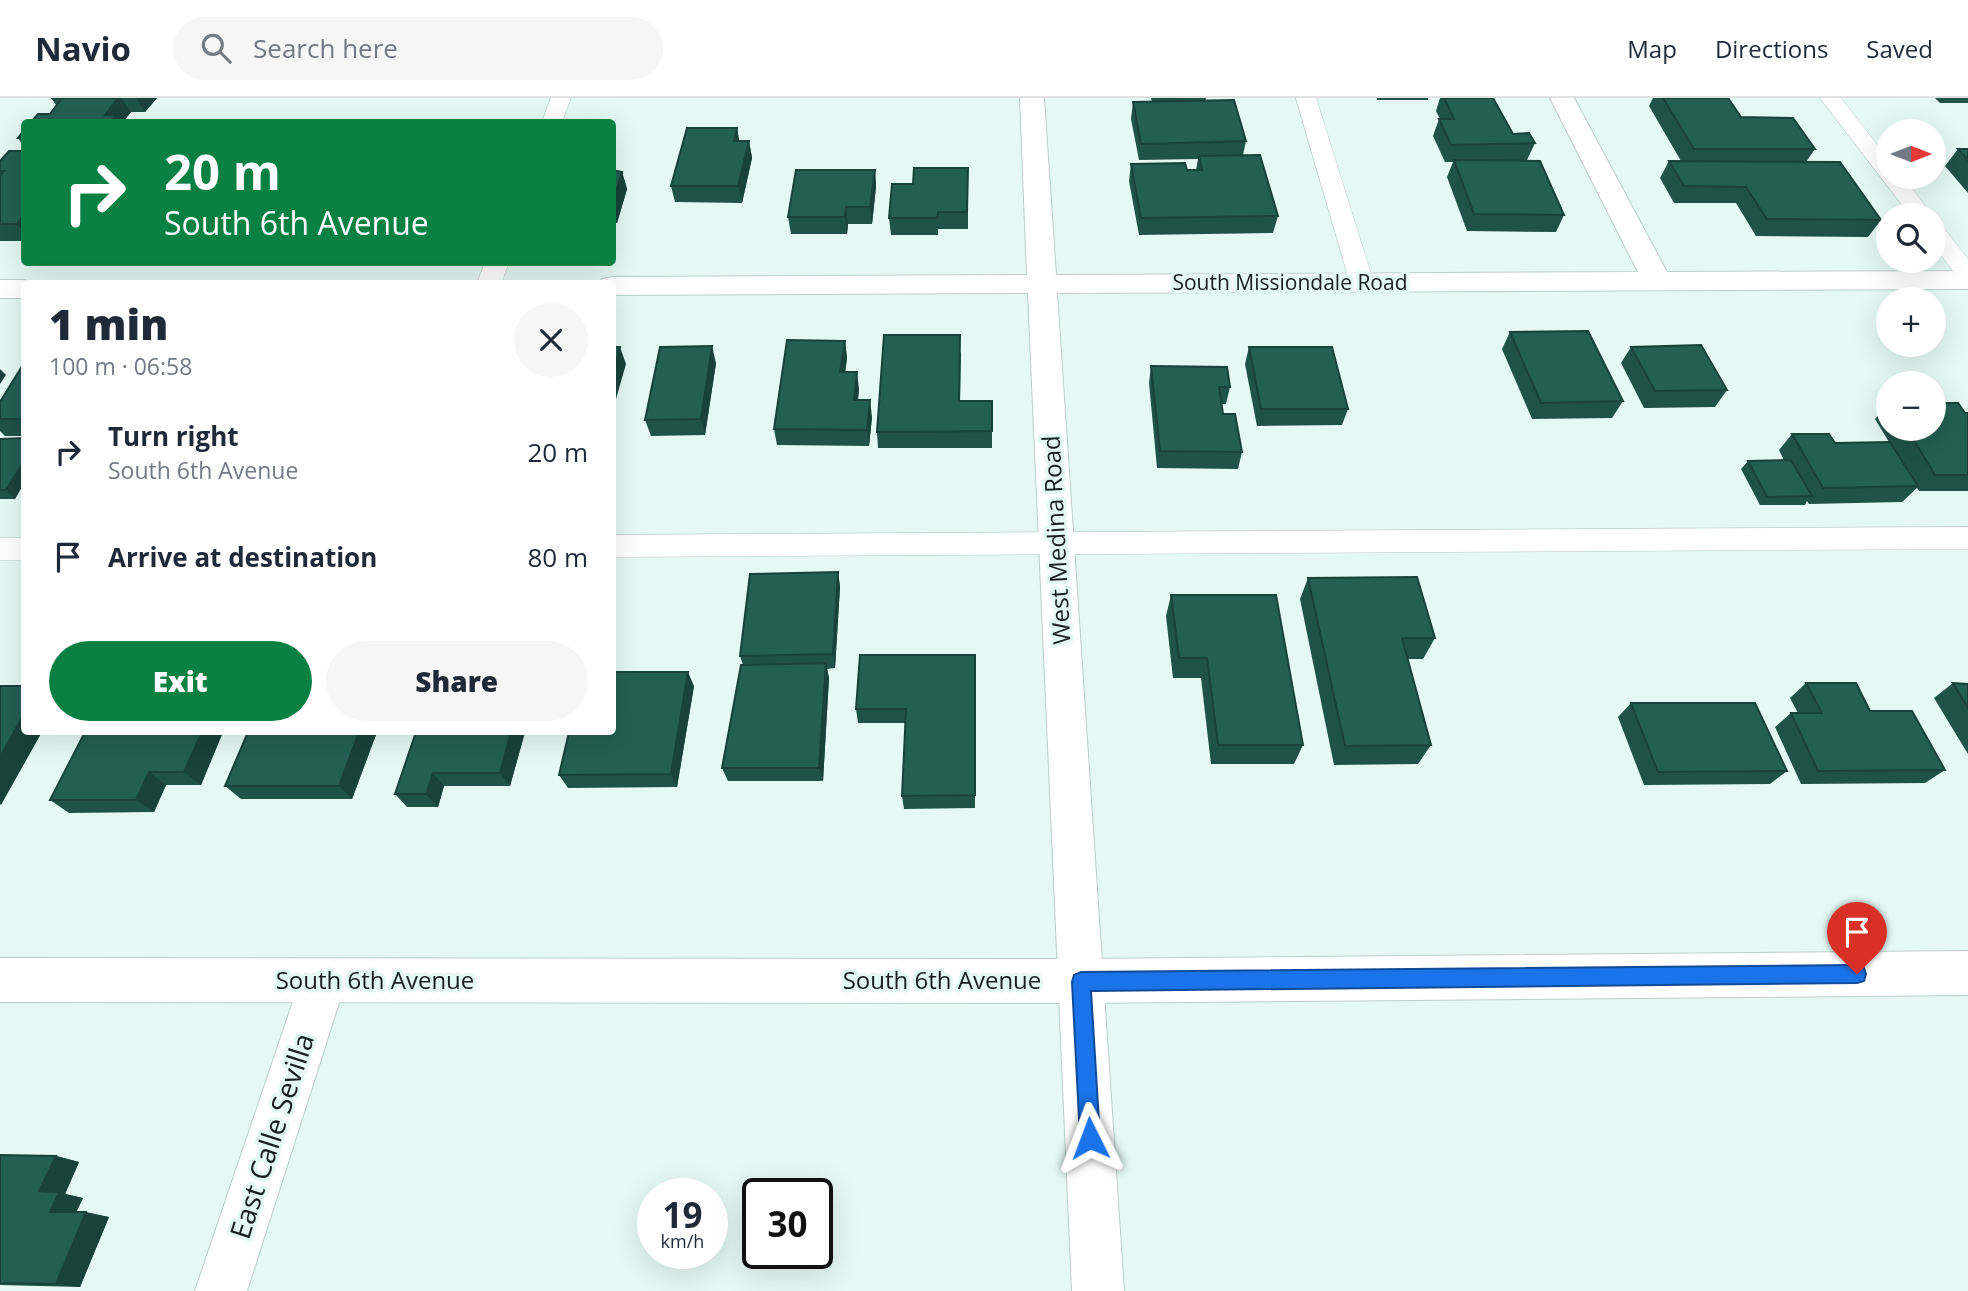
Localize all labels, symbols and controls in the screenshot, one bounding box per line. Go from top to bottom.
search box [173,17,663,80]
text: Navio [35,26,131,71]
icon: search [197,29,235,67]
text: Search here [253,30,398,66]
text: Map [1627,32,1677,65]
text: Directions [1715,32,1828,65]
text: Saved [1866,32,1933,65]
north arrow [1876,119,1946,189]
map controls [1876,119,1946,441]
text: 20 m [164,138,281,204]
icon: right [49,147,140,238]
text: South 6th Avenue [164,201,429,244]
button: search [1876,203,1946,273]
street label: South Missiondale Road [1172,268,1408,296]
button: + [1876,287,1946,357]
text: 1 min [49,295,168,352]
button: close [514,303,588,377]
text: 100 m · 06:58 [49,350,192,382]
button: − [1876,371,1946,441]
text: Turn right [108,418,239,454]
icon: right [49,433,87,471]
text: 20 m [527,434,588,470]
street label: West Medina Road [1034,435,1077,645]
text: South 6th Avenue [108,454,298,486]
icon: arrive [49,538,87,576]
text: Arrive at destination [108,539,377,575]
text: 80 m [527,539,588,575]
button: Exit [49,641,312,721]
button: Share [326,641,588,721]
pin [1827,902,1887,974]
icon: arrive [1838,913,1876,951]
street label: South 6th Avenue [276,963,474,996]
street label: South 6th Avenue [843,963,1041,996]
street label: East Calle Sevilla [220,1028,322,1243]
position arrow [1053,1101,1127,1175]
speed limit sign: 30 [742,1178,833,1269]
text: 19 [662,1191,703,1238]
text: km/h [661,1229,704,1253]

